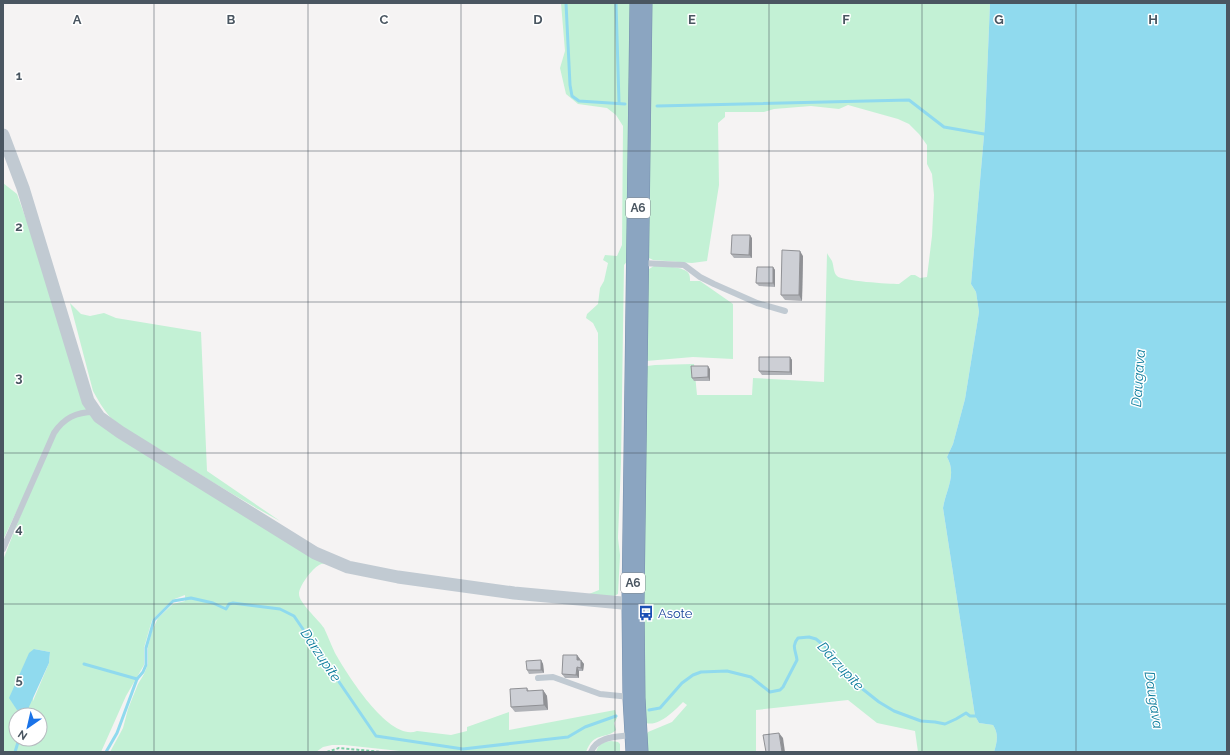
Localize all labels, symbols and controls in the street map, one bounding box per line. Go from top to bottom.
text: A [73,12,82,27]
text: B [227,12,236,27]
text: C [380,12,389,27]
text: D [533,12,543,27]
text: E [688,12,696,27]
text: F [842,12,850,27]
text: G [994,12,1004,27]
text: H [1148,12,1158,27]
text: 1 [16,68,23,83]
road number: A6 [626,198,650,218]
text: 2 [15,219,23,234]
water label: Daugava [1128,349,1148,407]
text: 3 [15,370,23,385]
text: 4 [15,521,23,536]
road number: A6 [621,573,645,593]
bus stop icon: Asote [637,604,655,622]
place label: Asote [658,606,693,621]
water label: Dārzupīte [297,625,345,685]
water label: Dārzupīte [815,638,868,694]
water label: Daugava [1142,670,1166,730]
text: 5 [15,672,23,687]
north arrow [8,707,48,747]
text: N [16,727,30,743]

